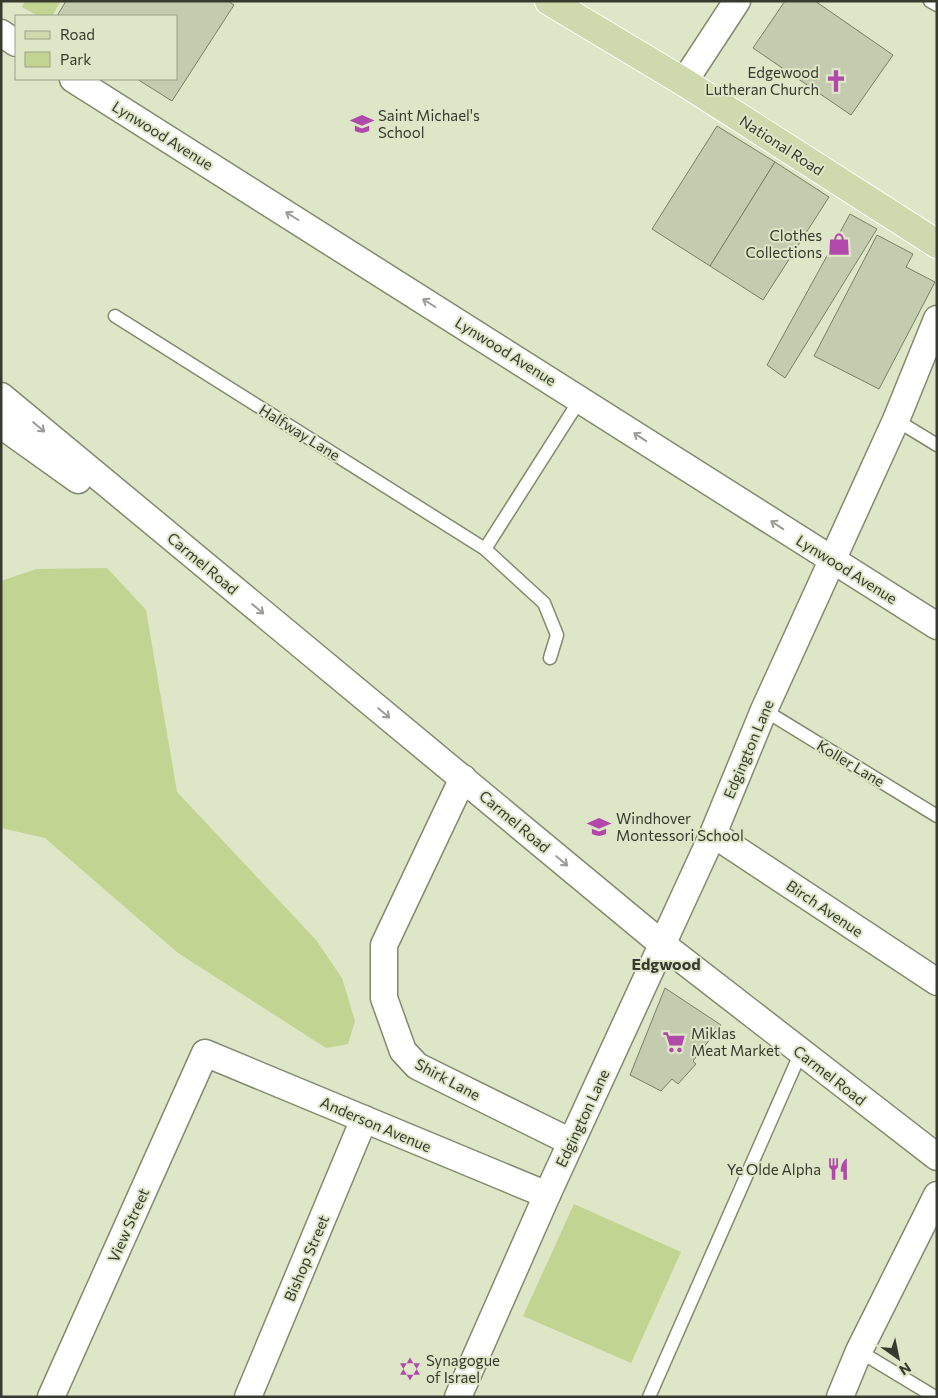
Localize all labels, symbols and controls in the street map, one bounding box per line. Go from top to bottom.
legend [15,15,178,80]
text: Road [60,25,95,43]
text: Park [60,50,91,68]
place label: Edgewood Lutheran Church [705,63,819,98]
church icon: Edgewood Lutheran Church [823,68,849,94]
street label: Lynwood Avenue [109,97,217,173]
place label: Saint Michael's School [378,106,480,141]
school or university icon: Saint Michael's School [349,111,375,137]
street label: National Road [737,111,827,179]
one-way arrow [285,211,299,221]
place label: Clothes Collections [745,226,822,261]
shop icon: Clothes Collections [826,231,852,257]
one-way arrow [423,298,437,308]
street label: Lynwood Avenue [452,313,560,389]
street label: Halfway Lane [256,400,344,464]
one-way arrow [32,422,45,433]
one-way arrow [634,431,648,441]
one-way arrow [770,519,784,530]
street label: Carmel Road [164,528,242,598]
street label: Lynwood Avenue [793,531,901,607]
one-way arrow [252,603,265,615]
street label: Edgington Lane [719,697,777,801]
one-way arrow [377,707,390,718]
street label: Koller Lane [814,736,888,790]
street label: Carmel Road [476,786,554,856]
place label: Windhover Montessori School [616,809,744,844]
school or university icon: Windhover Montessori School [586,814,612,840]
one-way arrow [556,856,569,867]
street label: Birch Avenue [783,876,867,940]
district label: Edgwood [631,954,701,973]
place label: Miklas Meat Market [691,1024,780,1059]
supermarket icon: Miklas Meat Market [661,1029,687,1055]
street label: Carmel Road [790,1041,870,1109]
street label: Shirk Lane [412,1054,484,1104]
street label: Edgington Lane [552,1066,613,1170]
street label: Anderson Avenue [318,1093,434,1155]
restaurant icon: Ye Olde Alpha [825,1156,851,1182]
place label: Ye Olde Alpha [727,1160,821,1178]
street label: View Street [104,1185,152,1265]
street label: Bishop Street [280,1212,332,1304]
north arrow [873,1333,923,1383]
place label: Synagogue of Israel [426,1351,500,1386]
synagogue icon: Synagogue of Israel [397,1356,423,1382]
text: N [896,1359,914,1379]

